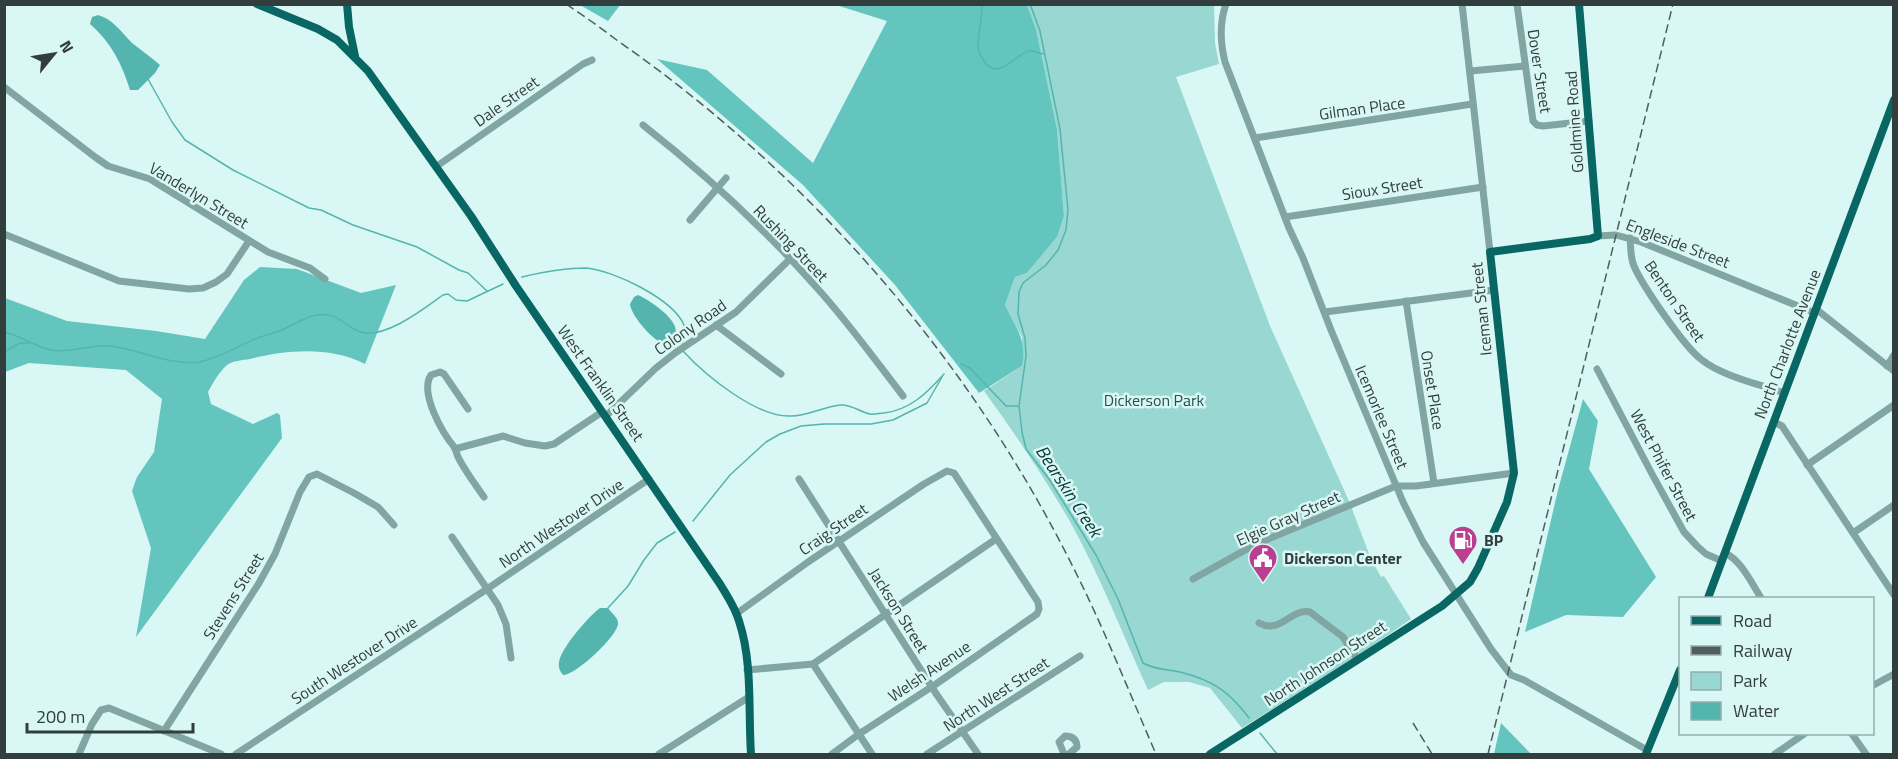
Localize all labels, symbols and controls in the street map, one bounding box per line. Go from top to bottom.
north arrow [24,24,84,84]
street label: Dover Street [1522,27,1559,115]
text: N [54,36,80,57]
street label: Dale Street [468,69,544,132]
street label: Goldmine Road [1558,70,1590,174]
street label: Gilman Place [1317,90,1407,126]
street label: Vanderlyn Street [145,156,254,234]
street label: Sioux Street [1340,170,1424,206]
street label: Rushing Street [748,199,834,287]
street label: Engleside Street [1622,212,1734,274]
street label: Benton Street [1639,255,1711,347]
street label: Iceman Street [1464,261,1498,357]
street label: North Charlotte Avenue [1747,266,1827,422]
street label: Colony Road [649,293,731,361]
street label: West Franklin Street [552,320,650,446]
street label: Onset Place [1415,349,1451,431]
street label: Icemorlee Street [1349,361,1415,473]
park label: Dickerson Park [1104,388,1205,412]
street label: West Phifer Street [1624,405,1704,526]
water label: Bearskin Creek [1029,440,1110,544]
street label: North Westover Drive [494,472,628,574]
street label: Elgie Gray Street [1232,484,1344,552]
street label: Craig Street [794,497,873,561]
fuel station icon: BP [1447,524,1479,566]
place label: BP [1484,528,1504,552]
public building icon: Dickerson Center [1247,542,1279,584]
place label: Dickerson Center [1284,546,1402,570]
street label: Stevens Street [197,548,269,644]
street label: Jackson Street [863,563,935,658]
legend [1679,597,1874,735]
text: Road [1733,607,1772,634]
street label: South Westover Drive [286,610,422,710]
street label: North Johnson Street [1259,614,1391,712]
street label: Welsh Avenue [883,634,975,708]
text: Railway [1733,637,1793,664]
street label: North West Street [938,650,1054,737]
text: Park [1733,667,1768,694]
scale bar [27,696,194,734]
text: Water [1733,697,1779,724]
text: 200 m [36,703,85,730]

